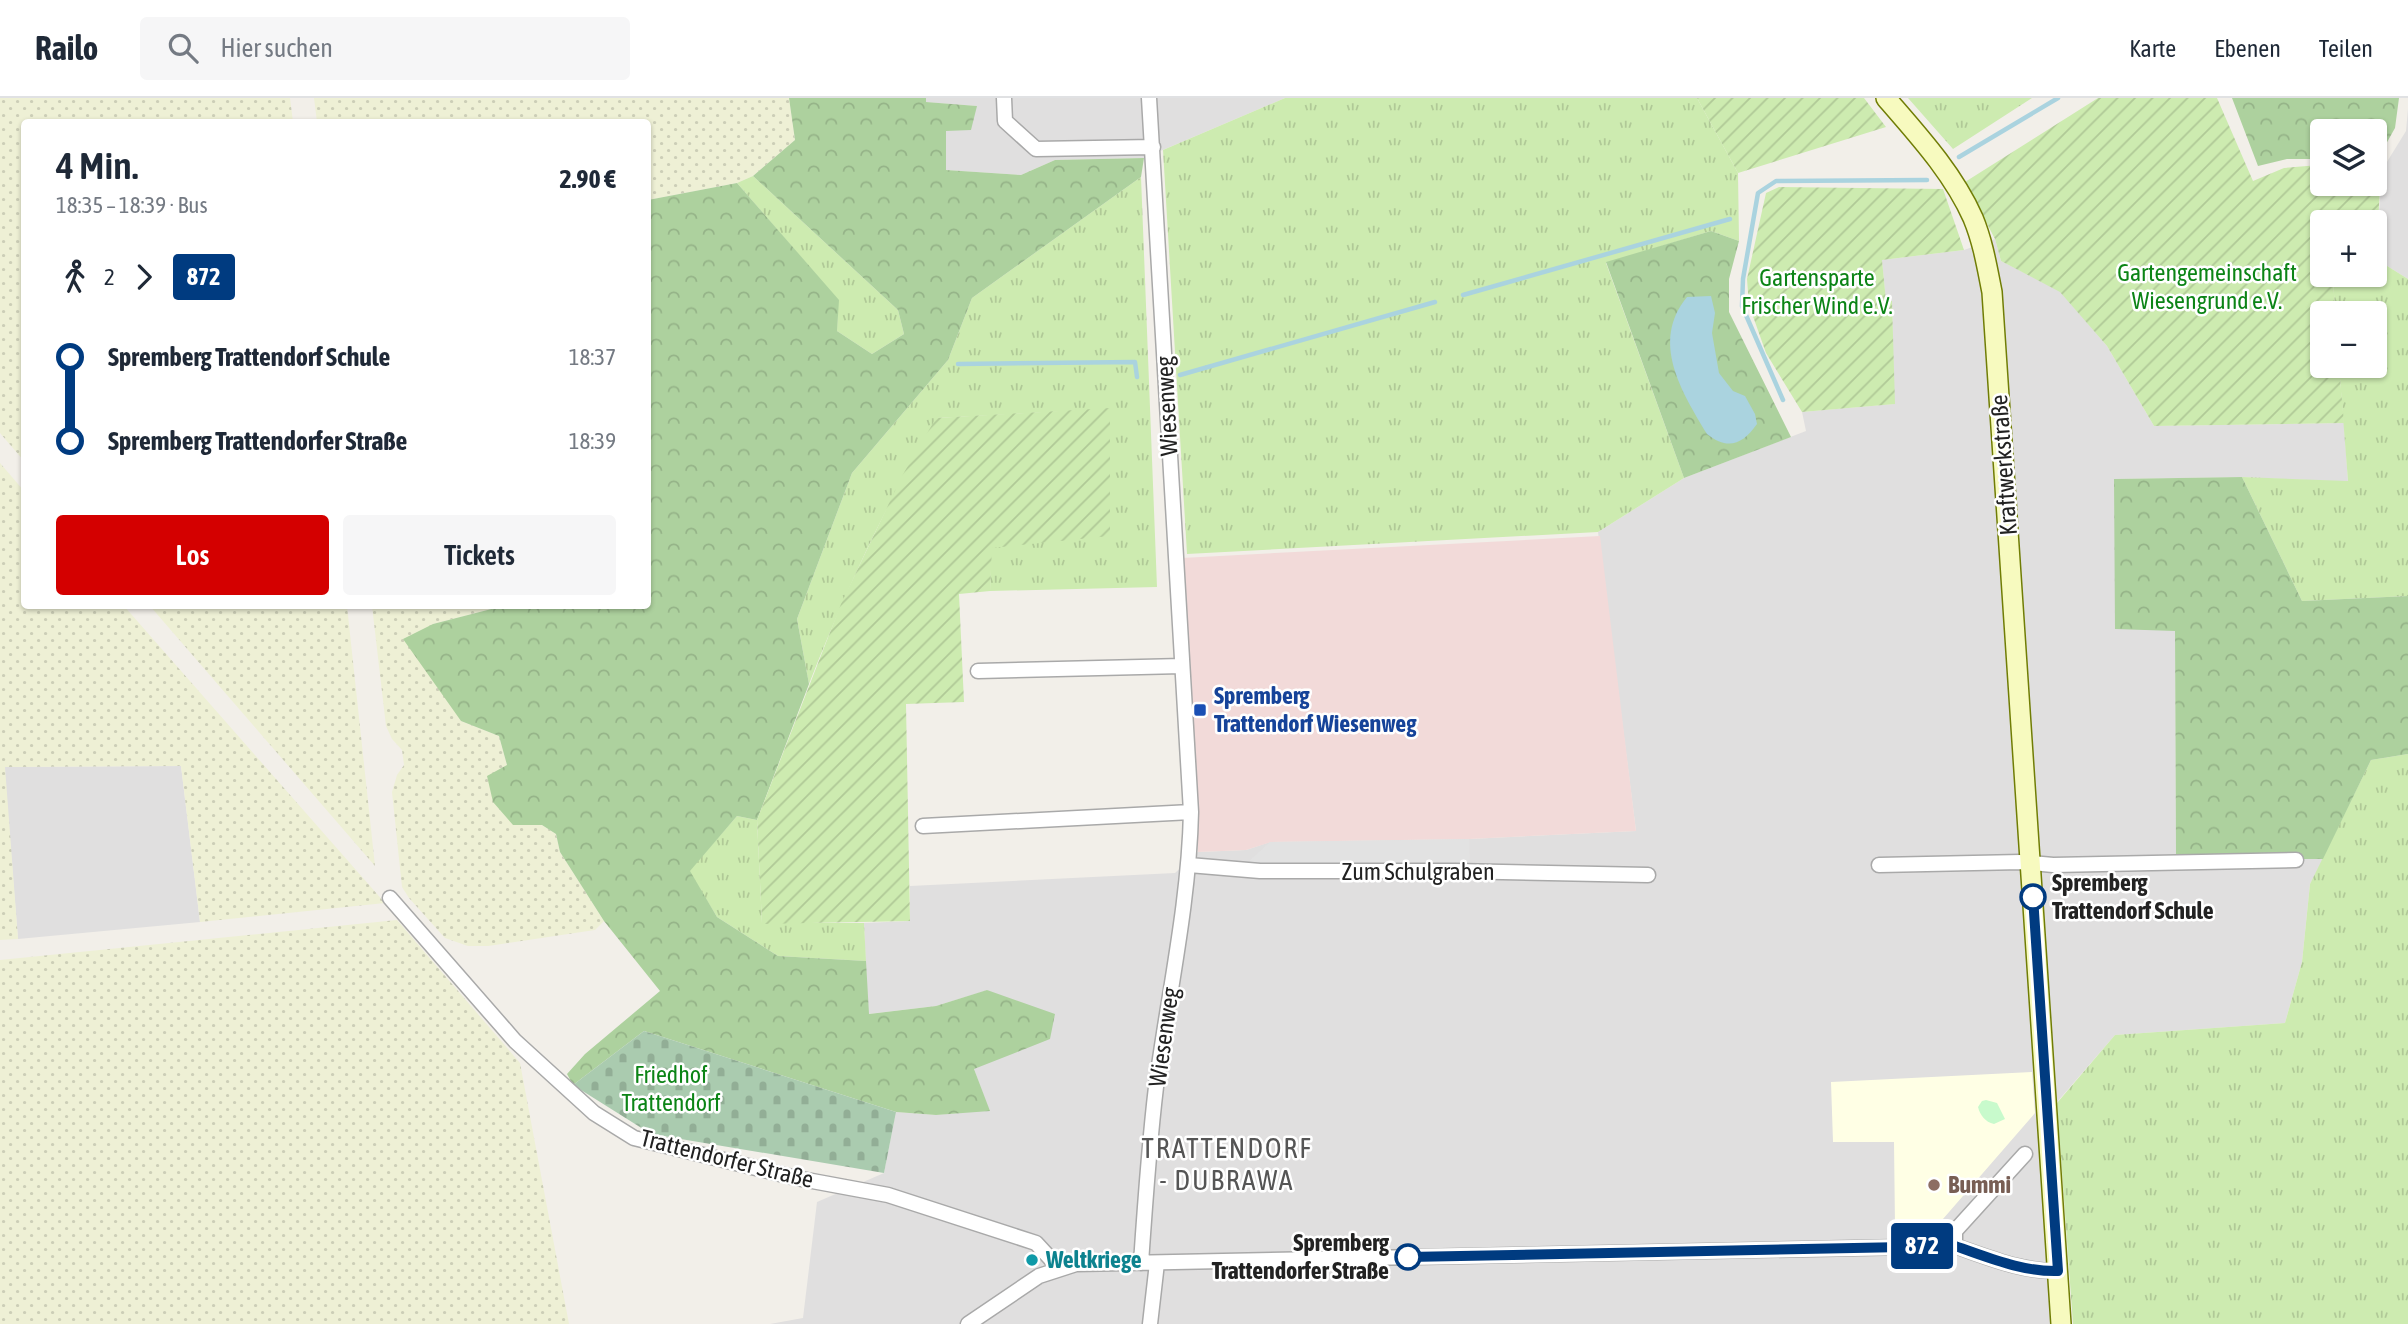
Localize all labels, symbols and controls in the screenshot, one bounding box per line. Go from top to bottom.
search box [140,17,630,80]
text: Railo [35,29,98,67]
icon: search [164,29,202,67]
text: Hier suchen [220,33,333,63]
text: Karte [2129,35,2176,62]
text: Ebenen [2214,35,2281,62]
text: Teilen [2319,35,2373,62]
map controls [2310,119,2387,378]
button: layers [2310,119,2387,196]
text: 4 Min. [56,144,138,187]
text: 2.90 € [559,164,616,194]
text: 18:35 – 18:39 · Bus [56,192,208,218]
button: + [2310,210,2387,287]
icon: walk [56,258,94,296]
icon: forward [125,258,163,296]
park label: Gartengemeinschaft Wiesengrund e.V. [2117,259,2297,314]
text: 872 [187,263,221,290]
text: 2 [104,264,115,290]
park label: Gartensparte Frischer Wind e.V. [1741,264,1893,319]
button: − [2310,301,2387,378]
text: Spremberg Trattendorf Schule [108,342,390,372]
text: 18:37 [569,344,616,370]
street label: Wiesenweg [1150,355,1183,457]
street label: Kraftwerkstraße [1985,394,2022,536]
text: Spremberg Trattendorfer Straße [108,426,407,456]
text: 18:39 [569,428,616,454]
button: Los [56,515,329,595]
button: Tickets [343,515,616,595]
place label: Spremberg Trattendorf Wiesenweg [1214,682,1417,737]
marker: Spremberg Trattendorf Wiesenweg [1192,702,1208,718]
street label: Zum Schulgraben [1341,858,1495,885]
place label: Spremberg Trattendorf Schule [2052,869,2214,924]
marker: Spremberg Trattendorf Schule [2020,884,2046,910]
street label: Wiesenweg [1143,985,1184,1088]
park label: Friedhof Trattendorf [621,1061,721,1116]
street label: Trattendorfer Straße [638,1124,816,1193]
district label: TRATTENDORF - DUBRAWA [1141,1132,1313,1196]
place label: Bummi [1948,1171,2011,1198]
marker: Bummi [1926,1177,1942,1193]
line badge: 872 [1882,1223,1962,1269]
place label: Spremberg Trattendorfer Straße [1212,1229,1390,1284]
text: 872 [1905,1232,1939,1259]
marker: Spremberg Trattendorfer Straße [1395,1244,1421,1270]
place label: Weltkriege [1045,1246,1142,1273]
marker: Weltkriege [1024,1252,1040,1268]

